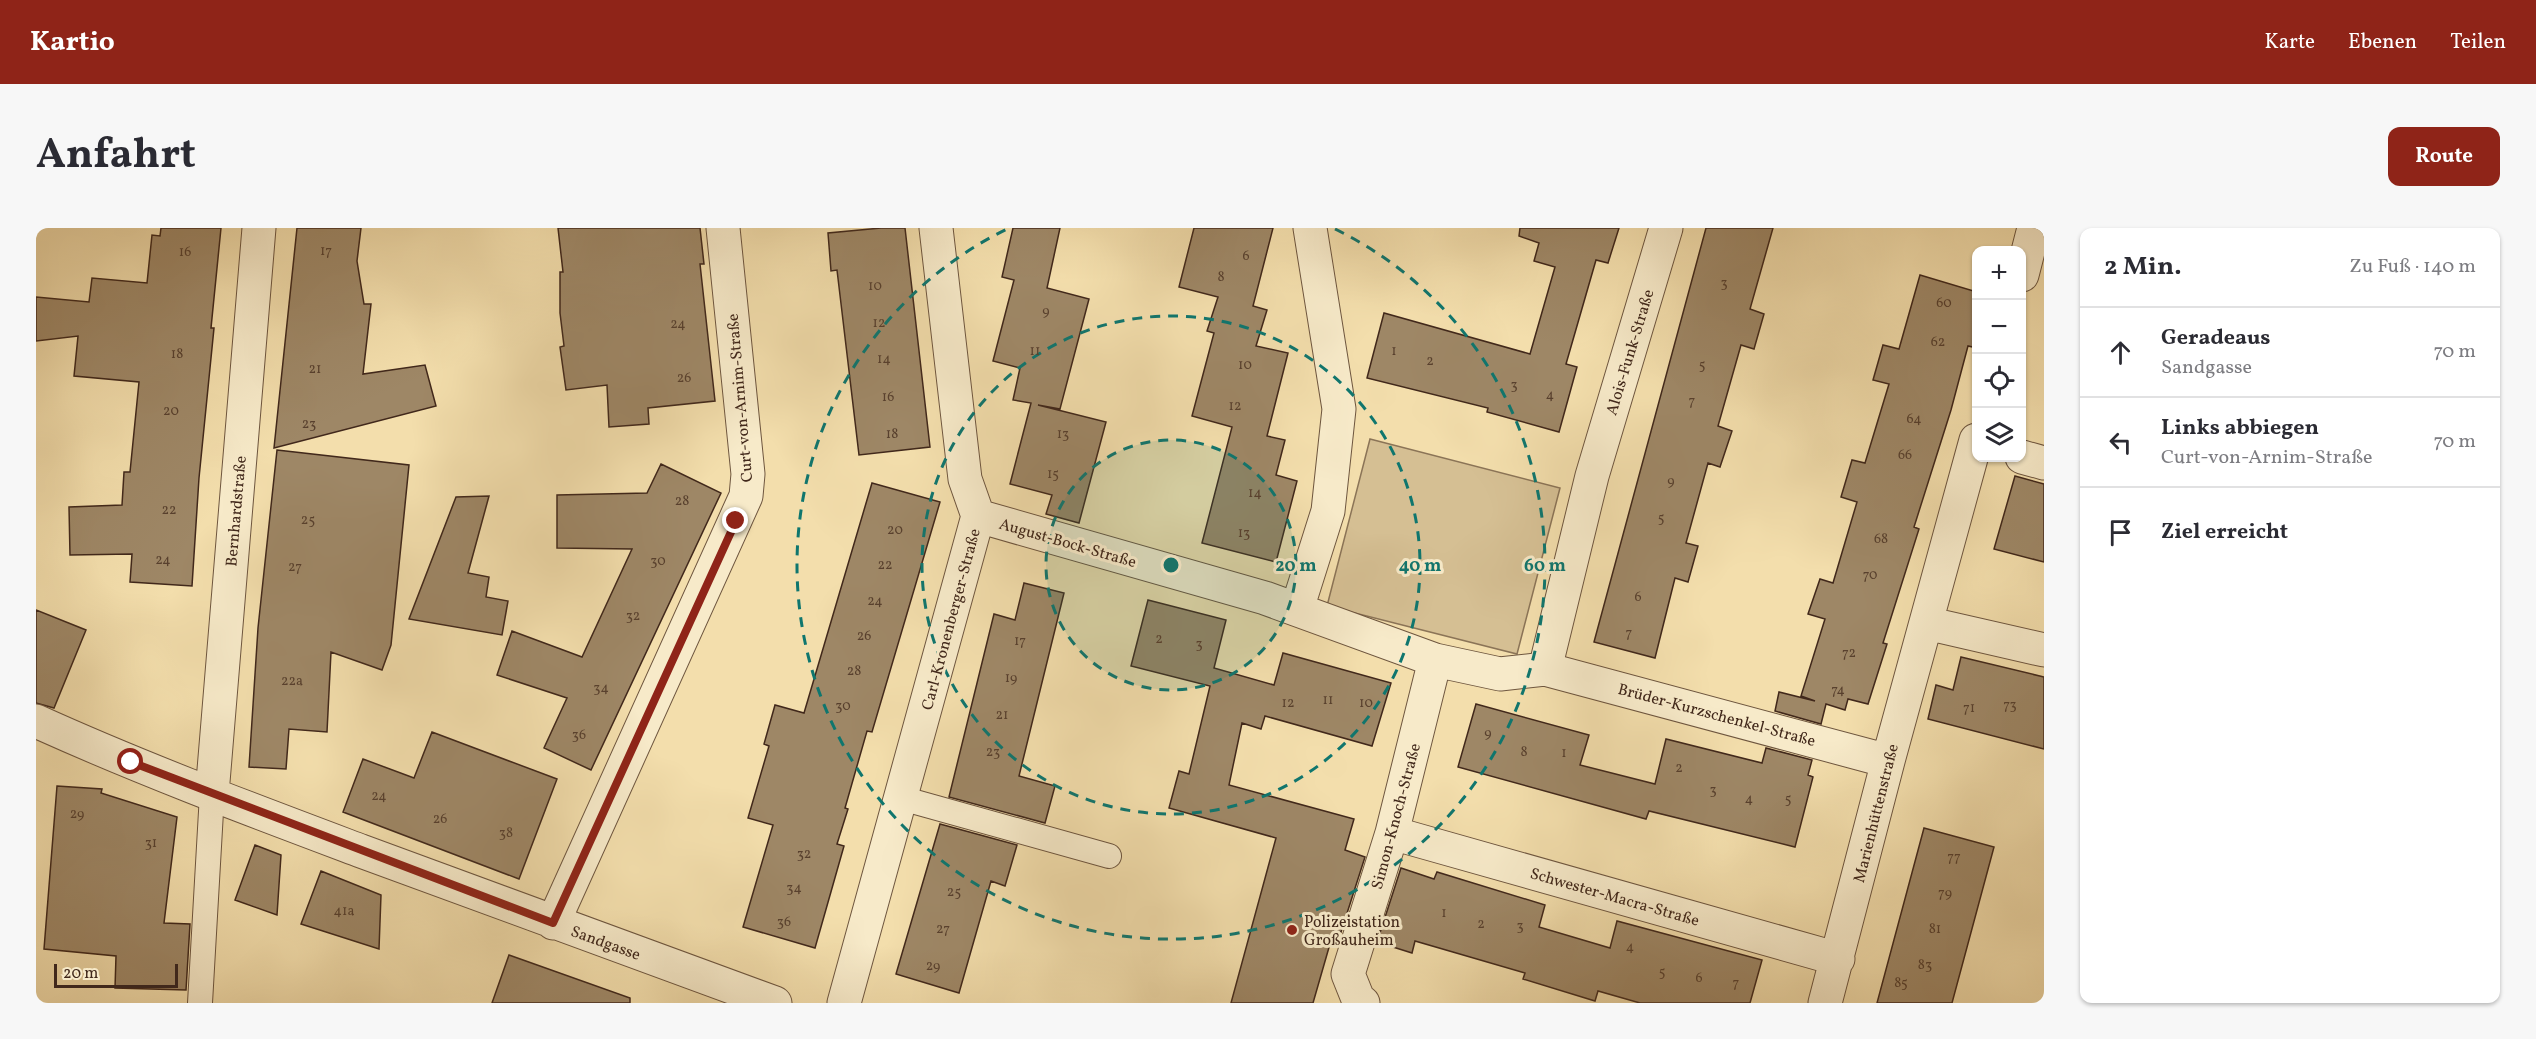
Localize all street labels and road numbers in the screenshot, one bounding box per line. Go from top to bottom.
street label: Alois-Funk-Straße [1601,287,1661,418]
street label: Curt-von-Arnim-Straße [723,313,759,483]
street label: Bernhardstraße [221,455,253,568]
street label: August-Bock-Straße [996,514,1139,574]
street label: Carl-Kronenberger-Straße [917,526,987,713]
street label: Brüder-Kurzschenkel-Straße [1615,679,1818,753]
street label: Simon-Knoch-Straße [1367,741,1427,892]
street label: Marienhüttenstraße [1849,742,1905,885]
street label: Schwester-Macra-Straße [1527,863,1702,933]
street label: Sandgasse [567,921,643,967]

